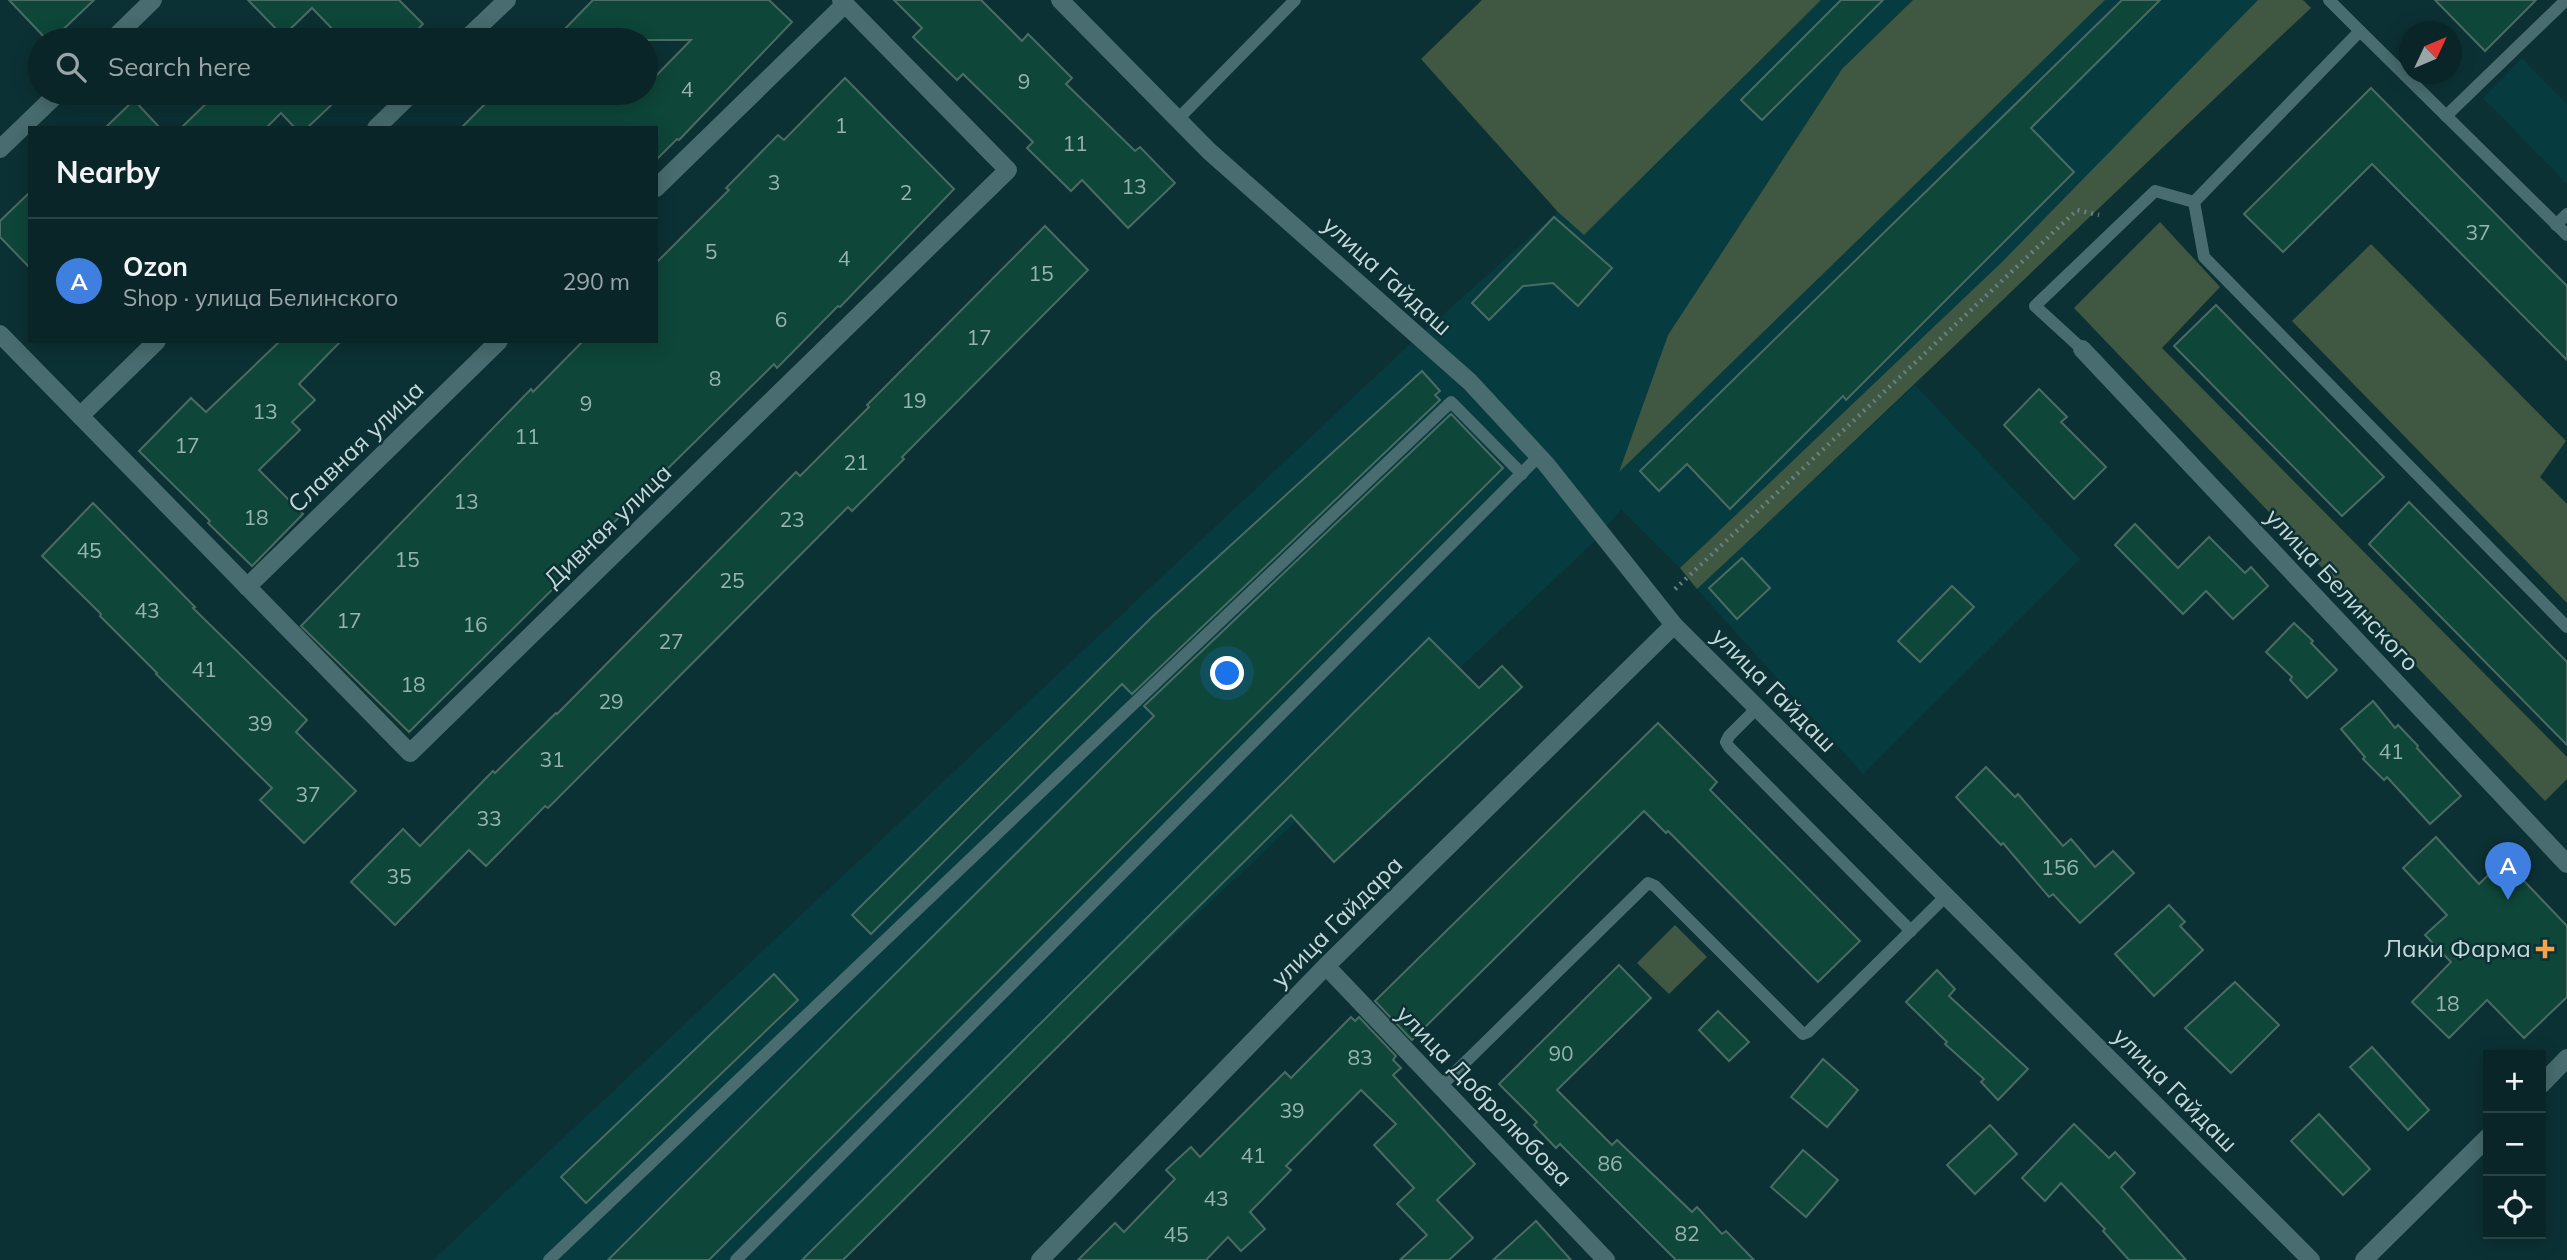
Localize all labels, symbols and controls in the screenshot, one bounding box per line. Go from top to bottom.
north arrow [2399,21,2462,84]
search box [28,28,658,105]
icon: search [52,48,90,86]
text: Search here [108,50,251,83]
house number: 9 [1018,68,1030,94]
house number: 4 [681,76,694,102]
house number: 1 [835,112,847,138]
house number: 11 [1062,130,1088,156]
text: Nearby [56,153,160,191]
house number: 3 [768,169,780,195]
house number: 13 [1121,173,1147,199]
house number: 2 [900,179,912,205]
street label: улица Гайдаш [1317,209,1459,341]
house number: 37 [2465,219,2491,245]
house number: 5 [705,238,717,264]
house number: 4 [838,245,851,271]
text: Ozon [123,250,188,283]
house number: 15 [1028,260,1054,286]
text: A [70,267,88,296]
text: 290 m [562,267,630,296]
text: Shop · улица Белинского [123,283,398,312]
house number: 6 [775,306,787,332]
house number: 17 [966,324,992,350]
house number: 8 [709,365,721,391]
street label: Славная улица [281,374,429,519]
house number: 19 [901,387,927,413]
house number: 9 [580,390,592,416]
house number: 13 [252,398,278,424]
house number: 11 [514,423,540,449]
house number: 17 [174,432,200,458]
house number: 21 [843,449,869,475]
street label: Дивная улица [537,457,677,593]
house number: 13 [453,488,479,514]
street label: улица Белинского [2259,502,2426,677]
house number: 18 [243,504,269,530]
house number: 23 [779,506,805,532]
house number: 45 [76,537,102,563]
house number: 15 [394,546,420,572]
house number: 25 [719,567,745,593]
house number: 43 [134,597,160,623]
house number: 17 [336,607,362,633]
house number: 16 [462,611,488,637]
street label: улица Гайдаш [1706,621,1843,758]
house number: 27 [658,628,684,654]
house number: 41 [191,656,217,682]
your location [1210,656,1244,690]
house number: 18 [400,671,426,697]
house number: 29 [598,688,624,714]
house number: 39 [247,710,273,736]
house number: 41 [2378,738,2404,764]
house number: 31 [539,746,565,772]
house number: 37 [295,781,321,807]
house number: 33 [476,805,502,831]
pin: A [2485,842,2531,900]
street label: улица Гайдара [1264,849,1408,993]
house number: 156 [2041,854,2079,880]
house number: 35 [386,863,412,889]
place label: Лаки Фарма [2384,933,2531,963]
marker: Лаки Фарма [2537,941,2553,957]
house number: 18 [2434,990,2460,1016]
street label: улица Добролюбова [1390,998,1579,1192]
street label: улица Гайдаш [2107,1021,2244,1158]
house number: 90 [1548,1040,1574,1066]
house number: 83 [1347,1044,1373,1070]
map controls [2483,1050,2546,1239]
button: + [2483,1050,2546,1113]
house number: 39 [1279,1097,1305,1123]
button: − [2483,1113,2546,1176]
house number: 41 [1240,1142,1266,1168]
house number: 86 [1597,1150,1623,1176]
button: locate [2483,1176,2546,1239]
house number: 43 [1203,1185,1229,1211]
house number: 82 [1674,1220,1700,1246]
house number: 45 [1163,1221,1189,1247]

